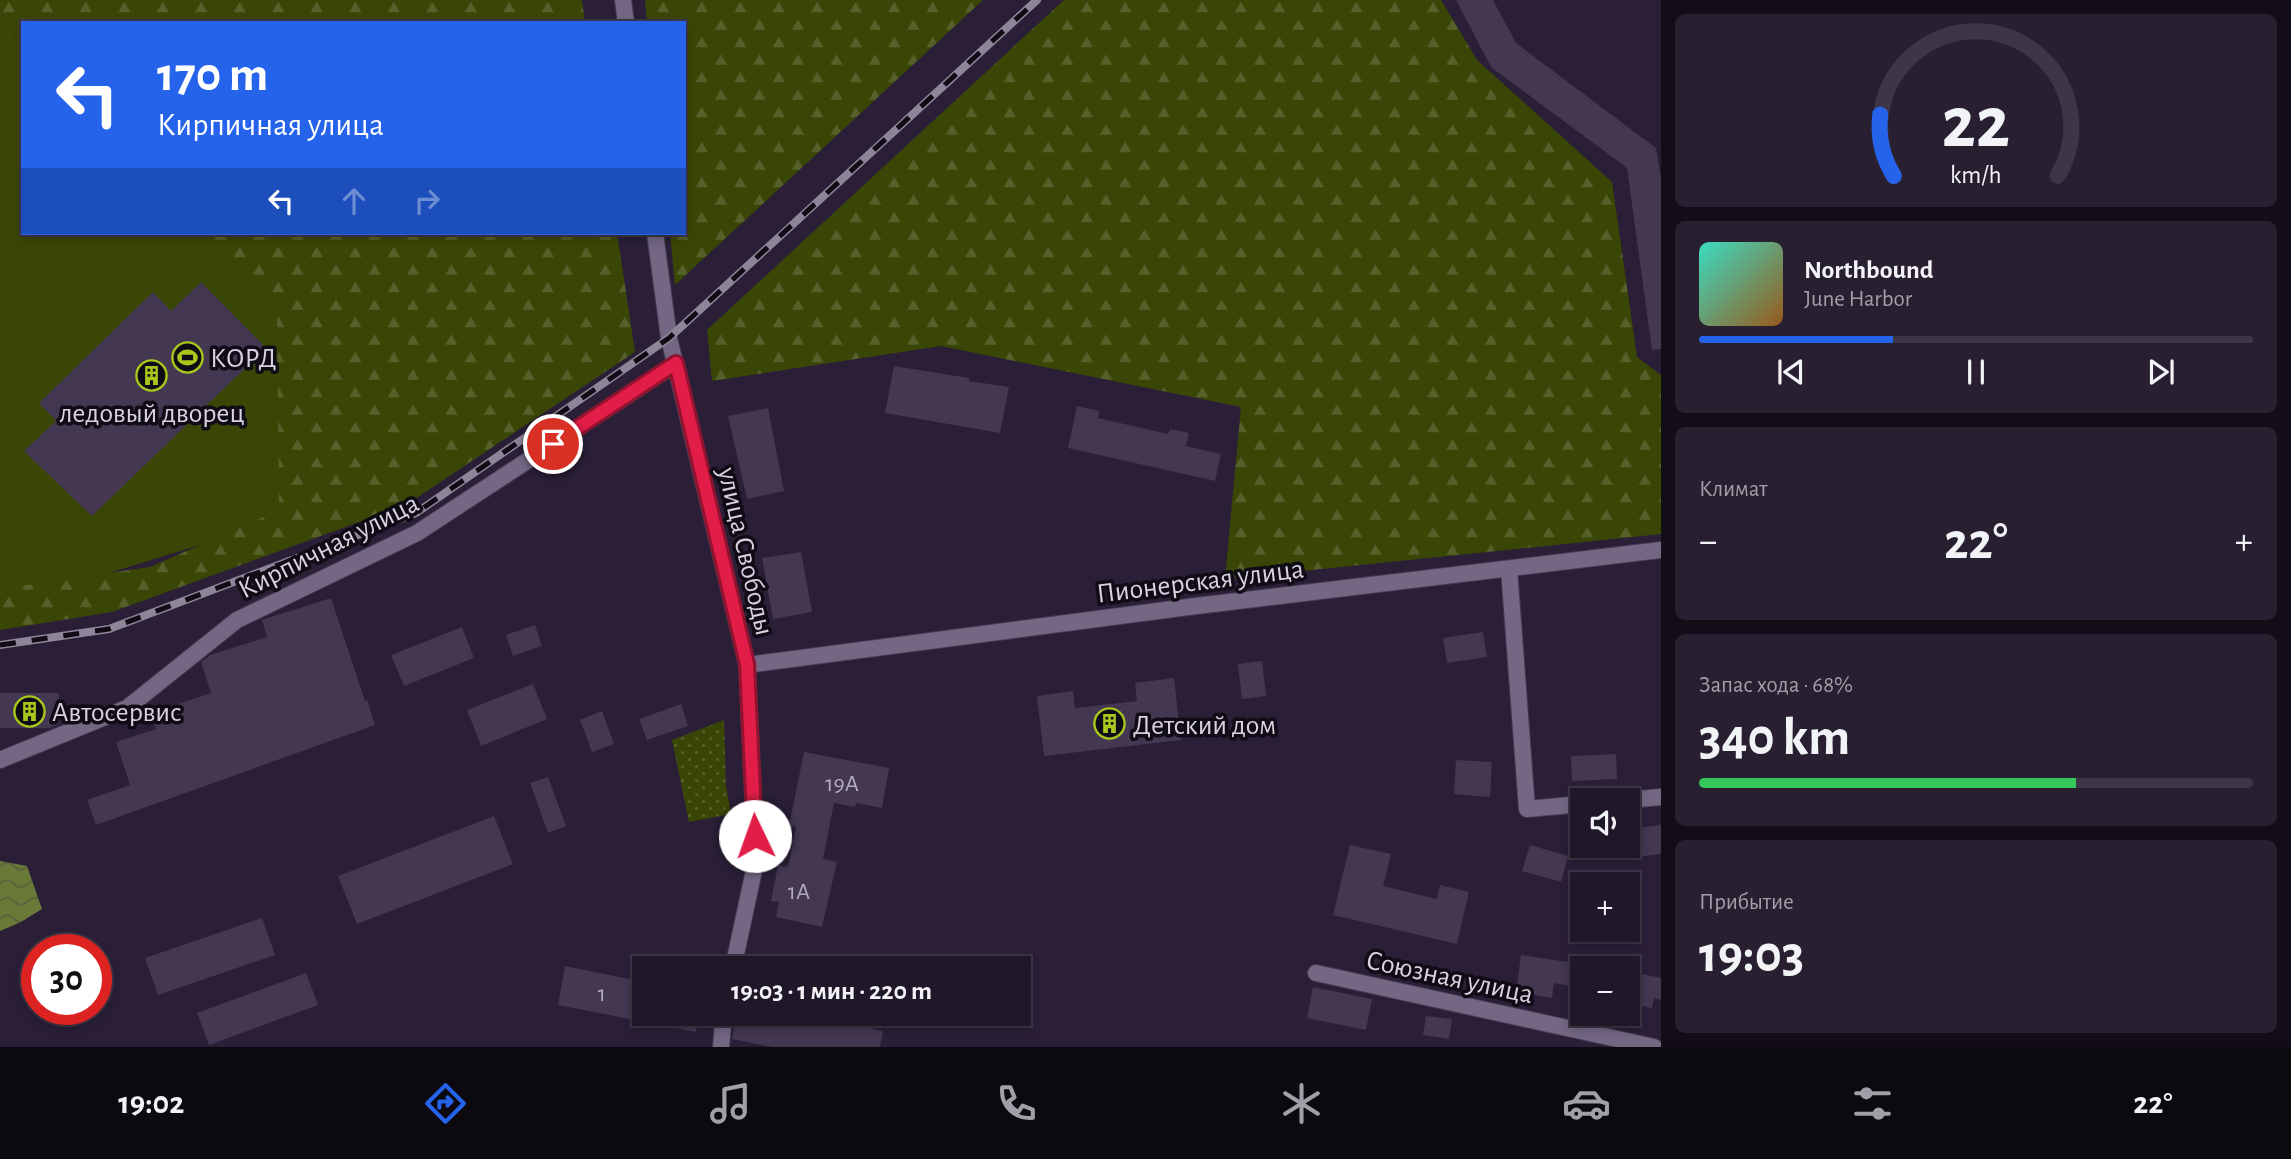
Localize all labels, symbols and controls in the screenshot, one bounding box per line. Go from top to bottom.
icon: left [42,49,133,140]
text: 170 m [157,51,268,100]
text: 22 [1942,89,2010,162]
text: Кирпичная улица [157,109,384,141]
text: km/h [1950,163,2002,188]
icon: left [262,182,300,220]
icon: ahead [335,182,373,220]
icon: right [408,182,446,220]
text: Northbound [1804,257,1933,283]
text: June Harbor [1804,288,1912,311]
sports icon: КОРД [170,340,204,374]
place label: КОРД [210,345,277,373]
icon: previous [1772,353,1810,391]
icon: pause [1957,353,1995,391]
icon: next [2142,353,2180,391]
building icon: ледовый дворец [135,358,169,392]
place label: ледовый дворец [59,400,245,428]
pin [523,414,583,474]
icon: arrive [534,425,572,463]
street label: улица Свободы [712,464,778,638]
text: Климат [1699,478,1768,501]
street label: Кирпичная улица [234,489,424,604]
text: 22° [1944,516,2008,568]
text: − [1699,523,1717,561]
text: + [2235,523,2253,561]
street label: Пионерская улица [1095,555,1306,609]
text: Запас хода · 68% [1699,674,1853,697]
building icon: Автосервис [12,694,46,728]
place label: Автосервис [52,699,181,727]
building icon: Детский дом [1093,707,1127,741]
place label: Детский дом [1133,712,1276,740]
text: 340 km [1699,712,1850,764]
house number: 19А [825,772,859,796]
map controls [1570,788,1640,1026]
button: sound [1570,788,1640,858]
position arrow [718,799,792,873]
button: + [1570,872,1640,942]
house number: 1А [788,880,810,904]
text: Прибытие [1699,891,1794,914]
text: 19:03 [1699,929,1804,981]
speed limit sign: 30 [21,934,112,1025]
street label: Союзная улица [1364,947,1536,1009]
button: − [1570,956,1640,1026]
text: 19:03 · 1 мин · 220 m [731,978,932,1004]
house number: 1 [598,982,606,1006]
icon: directions [421,1079,470,1128]
icon: music [706,1079,755,1128]
icon: phone [992,1079,1041,1128]
icon: climate [1277,1079,1326,1128]
icon: car [1562,1079,1611,1128]
icon: filters [1848,1079,1897,1128]
text: 19:02 [118,1087,184,1119]
text: 22° [2133,1087,2173,1119]

